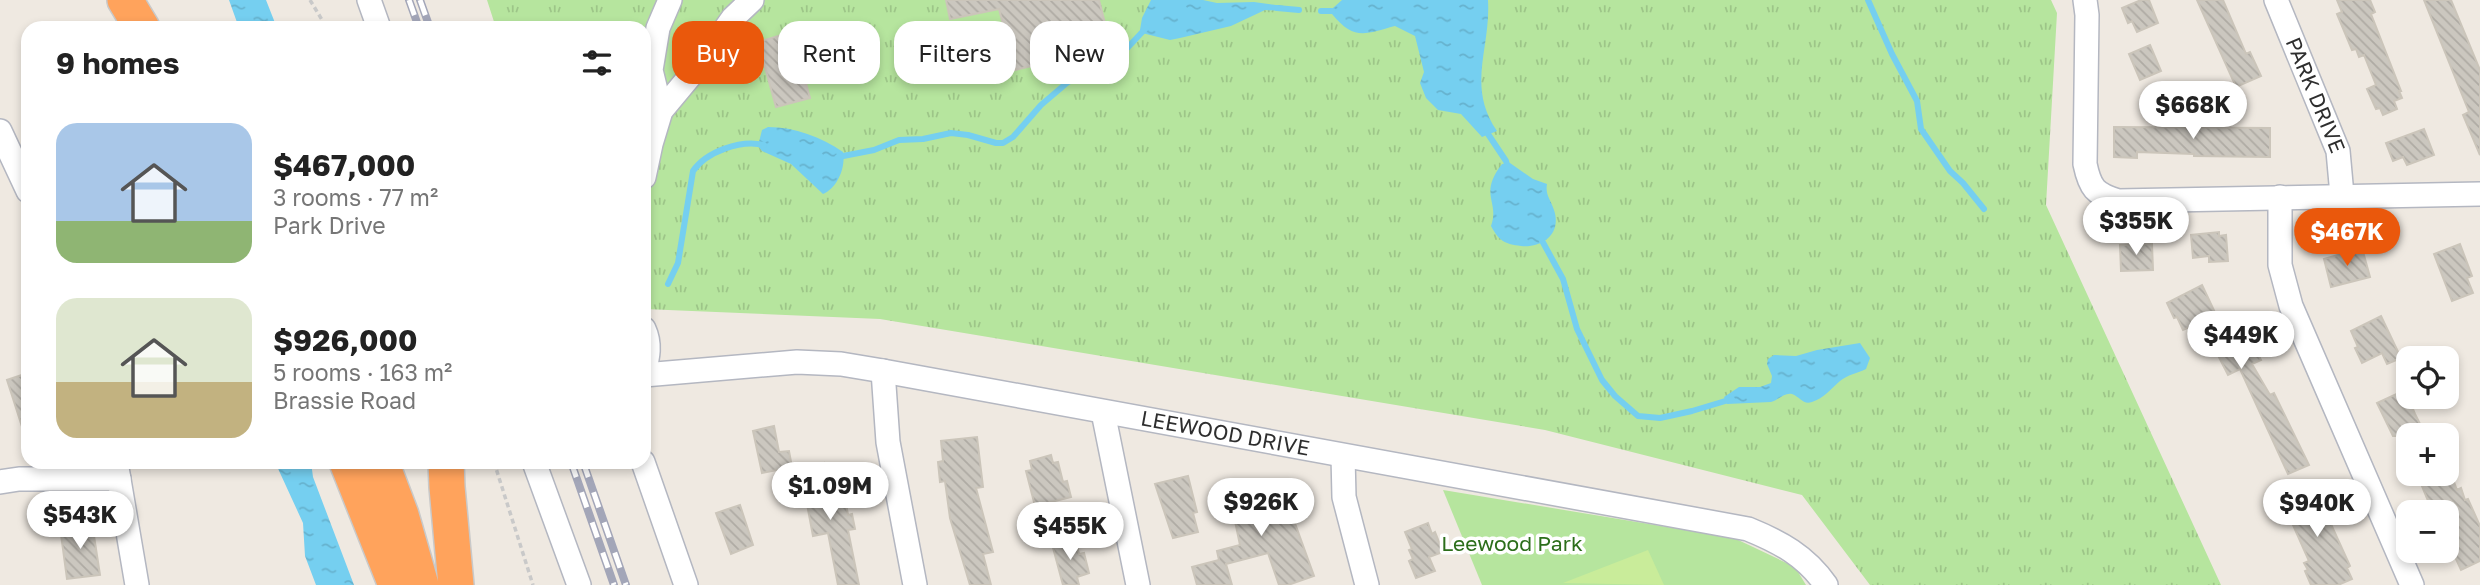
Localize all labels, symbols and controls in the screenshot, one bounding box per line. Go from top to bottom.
chip: Buy [672,21,764,84]
chip: Rent [778,21,880,84]
chip: Filters [894,21,1016,84]
chip: New [1030,21,1129,84]
street label: PARK DRIVE [2281,33,2351,157]
icon: filters [578,44,616,82]
text: 9 homes [56,45,179,81]
pin: $668K [2144,82,2242,141]
text: $668K [2155,90,2231,118]
text: $467,000 [273,147,415,183]
icon: home [112,151,196,235]
text: 3 rooms · 77 m² [273,183,438,211]
pin: $355K [2087,198,2185,257]
text: $355K [2099,206,2173,234]
pin: $467K [2298,208,2396,268]
text: Park Drive [273,211,386,239]
text: $467K [2310,217,2384,245]
pin: $449K [2192,312,2290,371]
text: $449K [2203,320,2279,348]
text: $926,000 [273,322,418,358]
icon: home [112,326,196,410]
map controls [2396,346,2459,563]
button: locate [2396,346,2459,409]
text: 5 rooms · 163 m² [273,358,452,386]
text: Brassie Road [273,386,416,414]
street label: LEEWOOD DRIVE [1139,404,1312,461]
button: + [2396,423,2459,486]
pin: $1.09M [773,462,887,522]
text: $1.09M [788,471,872,499]
pin: $926K [1212,478,1310,538]
pin: $940K [2268,480,2366,539]
text: $926K [1223,487,1299,515]
text: $940K [2279,488,2355,516]
pin: $543K [31,491,129,551]
text: $543K [43,500,117,528]
button: − [2396,500,2459,563]
pin: $455K [1021,503,1119,562]
text: $455K [1033,511,1107,539]
park label: Leewood Park [1441,530,1583,556]

